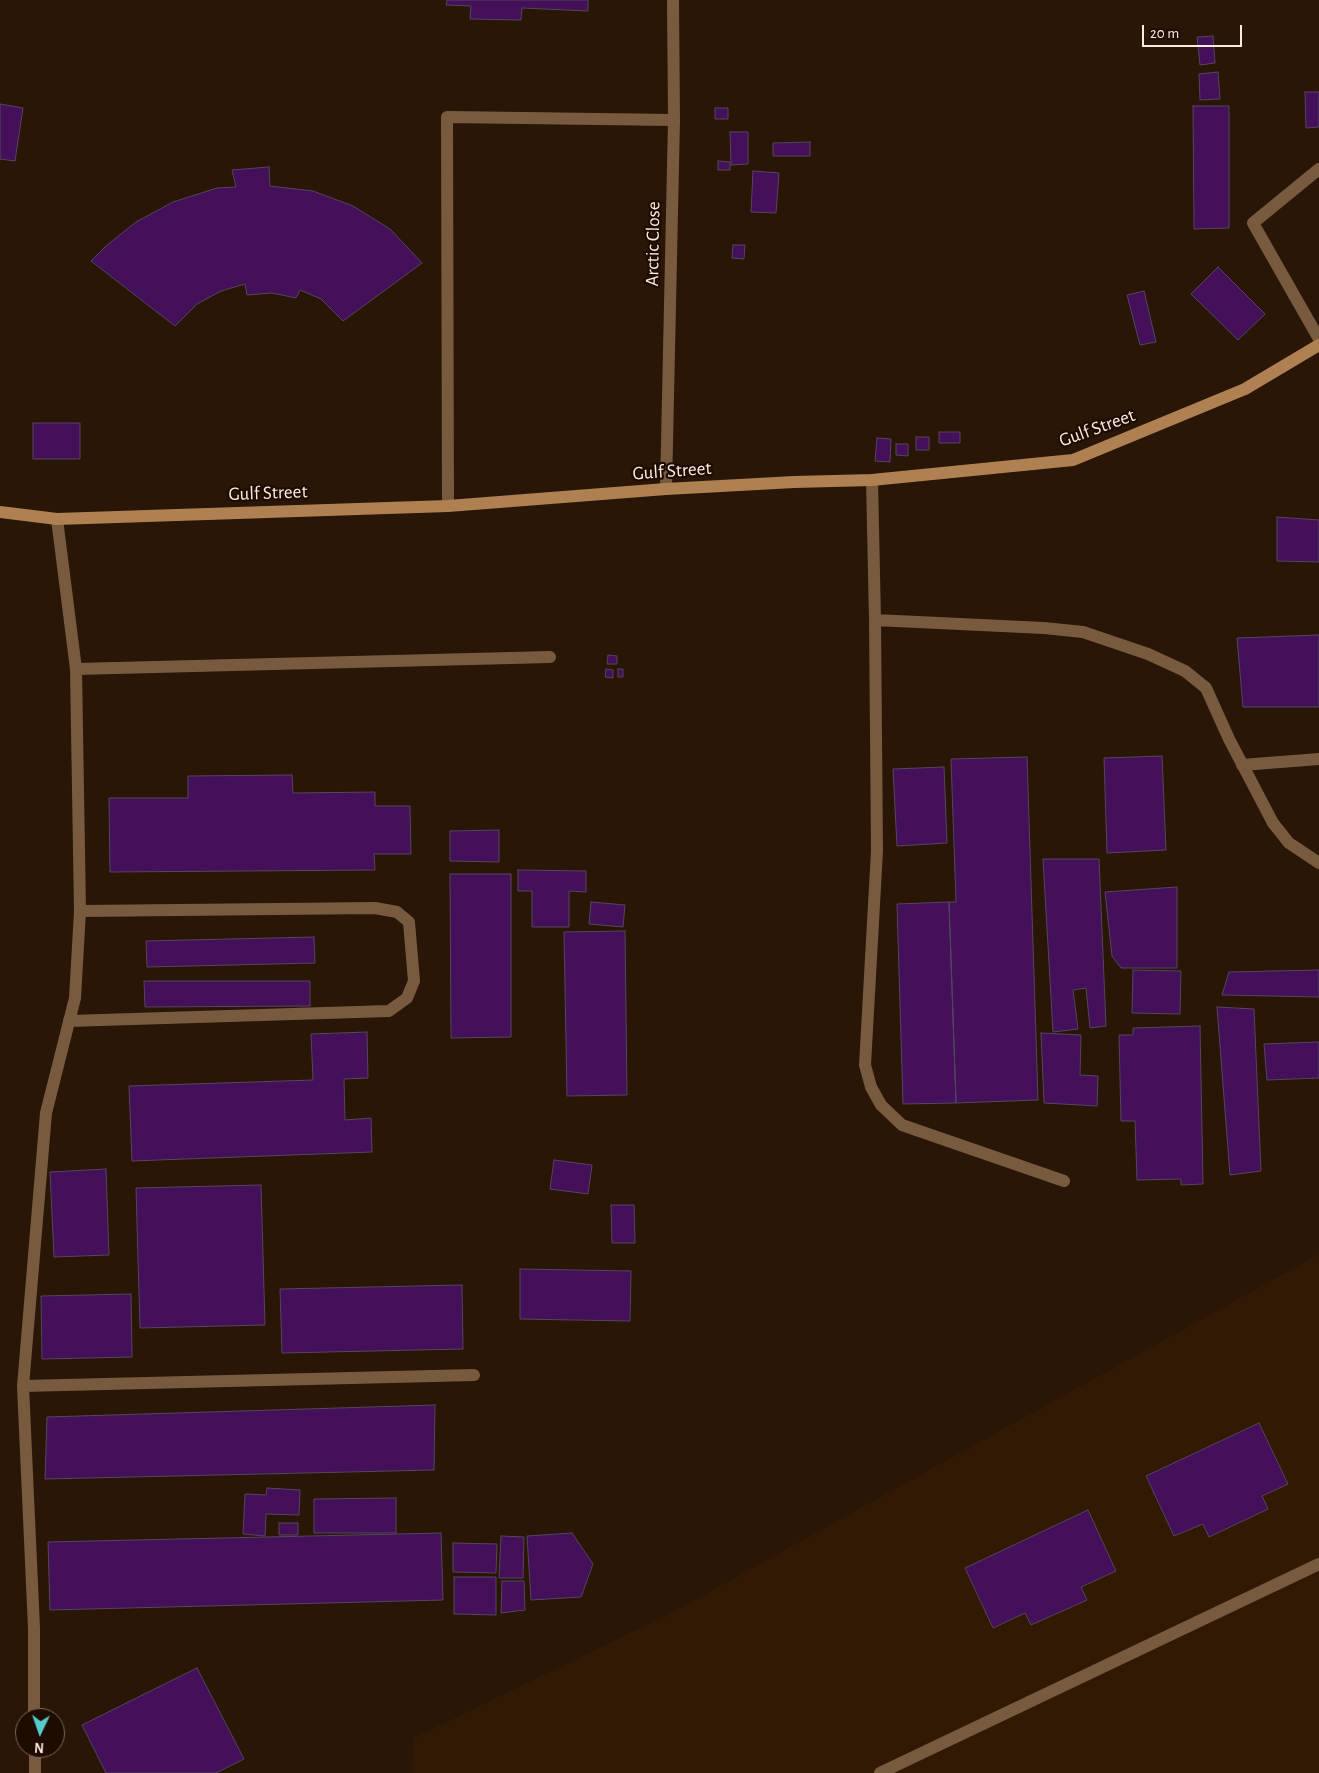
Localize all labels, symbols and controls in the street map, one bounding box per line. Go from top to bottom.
scale bar [1144,15,1244,47]
text: 20 m [1150,26,1179,41]
street label: Arctic Close [641,201,665,287]
street label: Gulf Street [1056,404,1138,452]
street label: Gulf Street [632,457,712,485]
street label: Gulf Street [228,480,308,506]
north arrow [15,1708,65,1758]
text: N [34,1740,45,1754]

